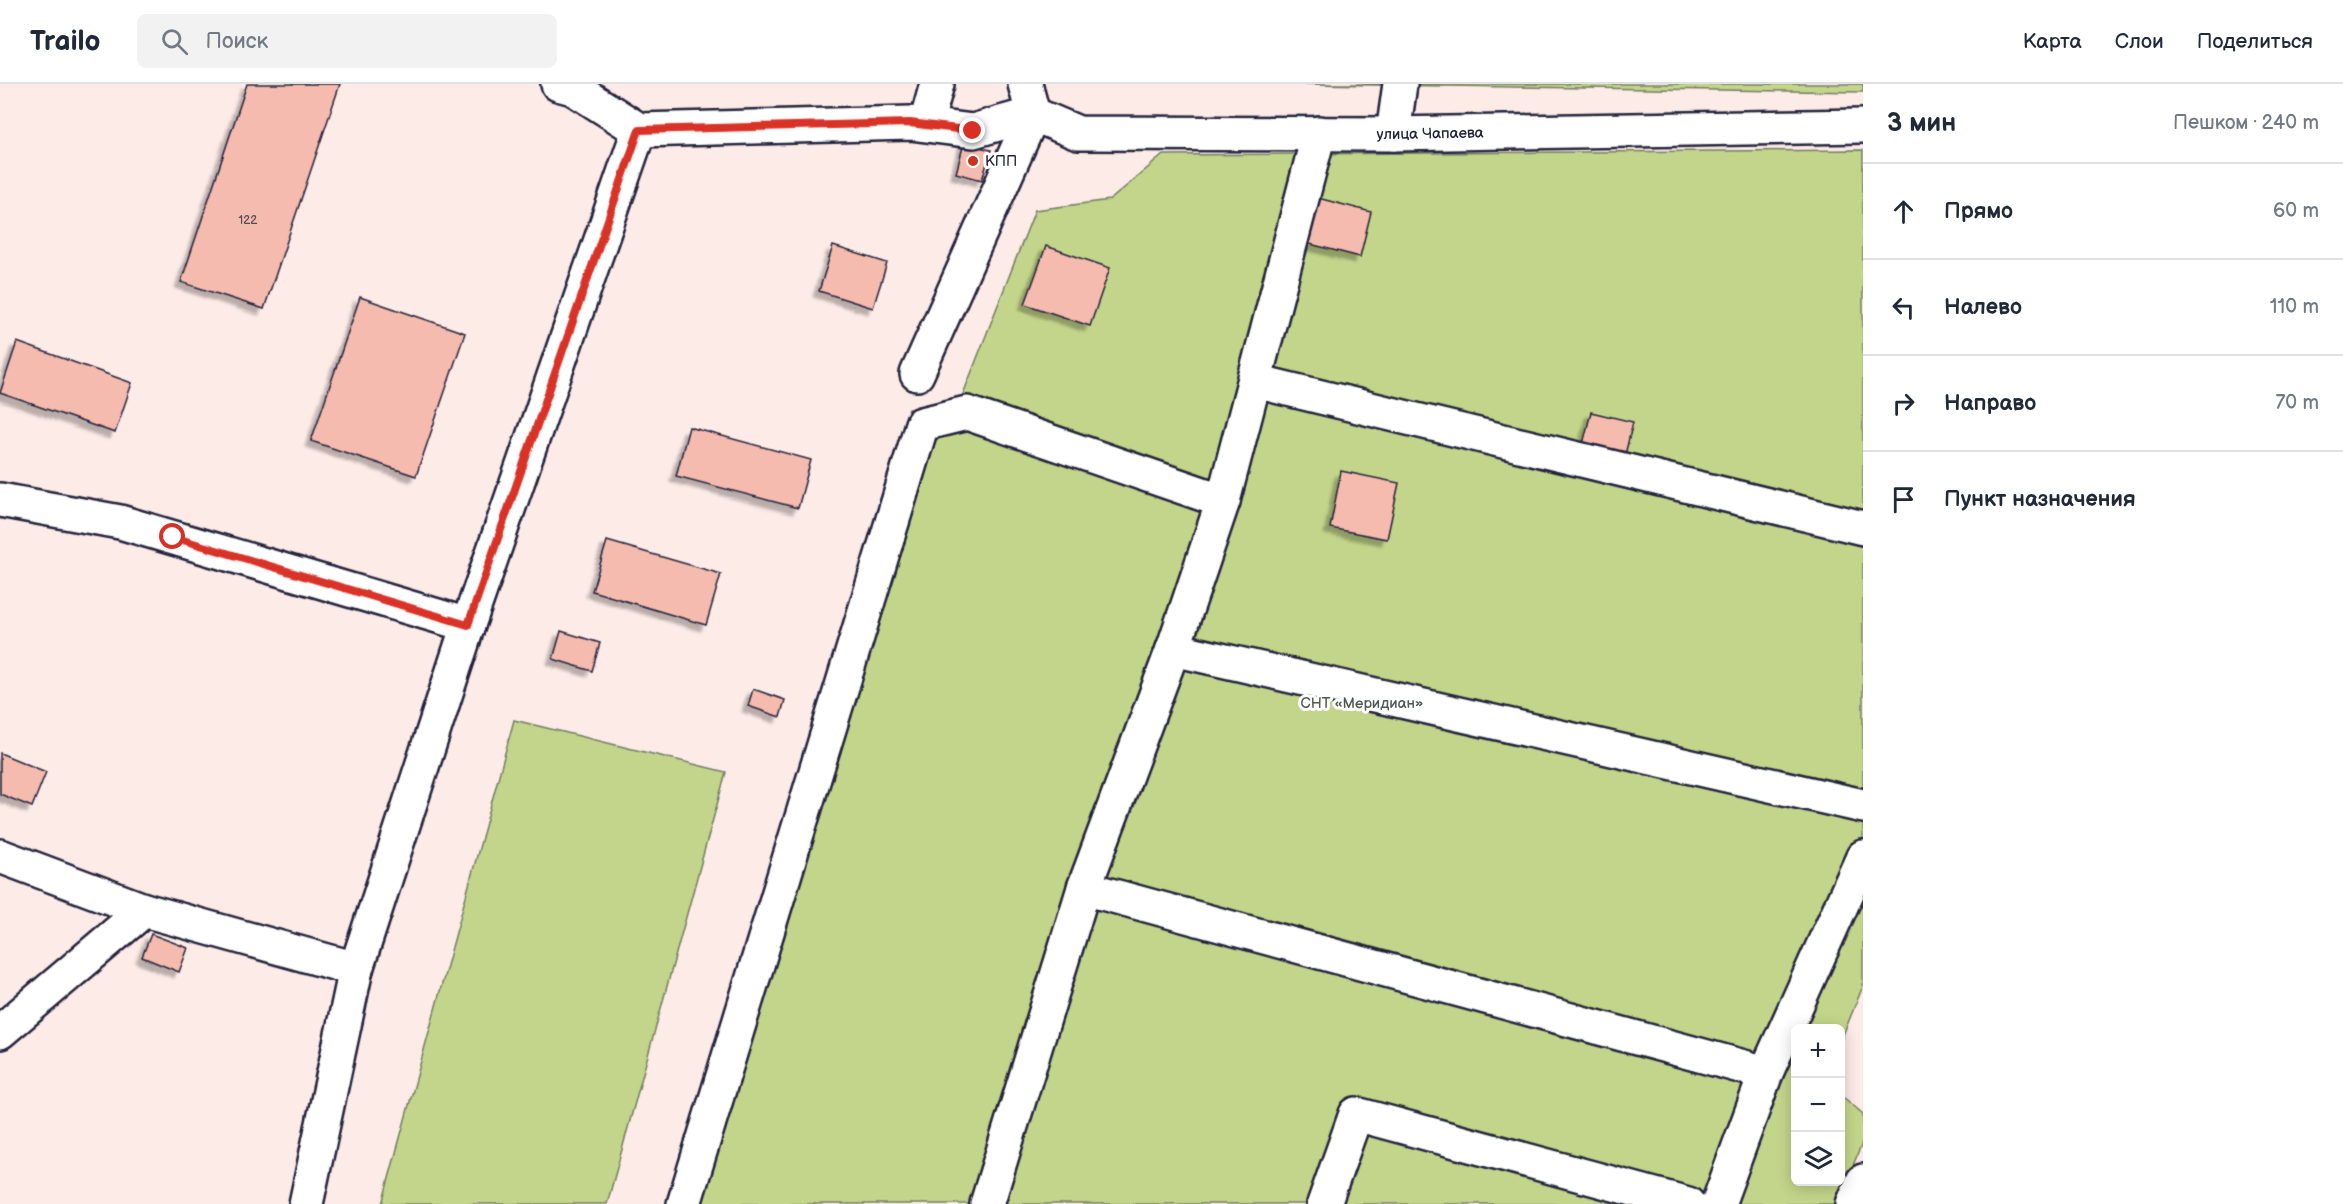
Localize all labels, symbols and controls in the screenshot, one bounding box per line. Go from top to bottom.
search box [137,14,557,68]
text: Trailo [30,25,101,58]
icon: search [158,25,191,58]
text: Поиск [206,28,268,55]
text: Карта [2023,29,2082,54]
text: Слои [2115,29,2164,54]
text: Поделиться [2197,29,2313,54]
text: 3 мин [1887,108,1956,139]
text: Пешком · 240 m [2173,111,2319,135]
route end [959,117,985,143]
street label: улица Чапаева [1377,123,1484,144]
place label: КПП [985,152,1017,171]
marker: КПП [966,154,980,168]
icon: ahead [1887,195,1920,228]
text: Прямо [1944,198,2013,225]
text: 60 m [2273,199,2319,223]
house number: 122 [239,213,257,228]
icon: left [1887,291,1920,324]
text: Налево [1944,294,2022,321]
text: 110 m [2270,295,2319,319]
icon: right [1887,387,1920,420]
text: Направо [1944,390,2036,417]
text: 70 m [2275,391,2319,415]
icon: arrive [1887,483,1920,516]
text: Пункт назначения [1944,486,2136,513]
route start [159,523,185,549]
park label: СНТ «Меридиан» [1301,694,1423,713]
map controls [1791,1024,1845,1186]
button: + [1791,1024,1845,1078]
button: − [1791,1078,1845,1132]
button: layers [1791,1132,1845,1186]

